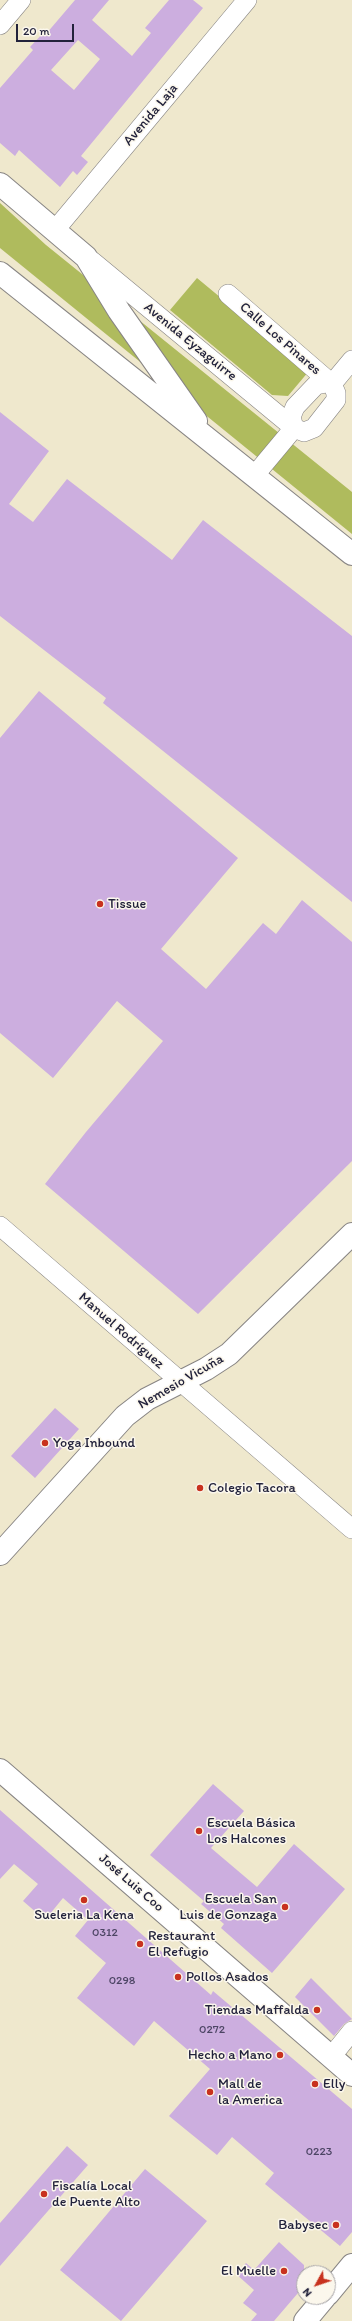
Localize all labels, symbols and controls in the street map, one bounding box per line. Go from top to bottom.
scale bar [18,16,76,42]
text: 20 m [23,24,50,38]
street label: Avenida Laja [120,81,182,149]
street label: Avenida Eyzaguirre [140,299,240,385]
street label: Calle Los Pinares [236,299,324,379]
place label: Tissue [108,896,146,912]
marker: Tissue [95,899,105,909]
street label: Manuel Rodríguez [75,1289,167,1373]
street label: Nemesio Vicuña [135,1351,227,1413]
place label: Yoga Inbound [53,1435,135,1451]
marker: Yoga Inbound [40,1438,50,1448]
place label: Colegio Tacora [208,1480,296,1496]
marker: Colegio Tacora [195,1483,205,1493]
place label: Escuela Básica Los Halcones [207,1815,296,1848]
marker: Escuela Básica Los Halcones [194,1826,204,1836]
street label: José Luis Coo [95,1850,167,1916]
place label: Escuela San Luis de Gonzaga [179,1891,277,1924]
marker: Sueleria La Kena [79,1895,89,1905]
marker: Escuela San Luis de Gonzaga [280,1902,290,1912]
place label: Sueleria La Kena [34,1907,134,1923]
house number: 0312 [92,1926,118,1940]
place label: Restaurant El Refugio [148,1928,215,1960]
marker: Restaurant El Refugio [135,1939,145,1949]
place label: Pollos Asados [186,1969,269,1985]
marker: Pollos Asados [173,1972,183,1982]
house number: 0298 [109,1974,135,1988]
place label: Tiendas Maffalda [205,2002,309,2018]
marker: Tiendas Maffalda [312,2005,322,2015]
house number: 0272 [199,2023,225,2037]
place label: Hecho a Mano [188,2047,272,2063]
marker: Hecho a Mano [275,2050,285,2060]
place label: Mall de la America [218,2076,283,2108]
place label: Elly [323,2076,345,2092]
marker: Elly [310,2079,320,2089]
marker: Mall de la America [205,2087,215,2097]
house number: 0223 [306,2145,332,2159]
place label: Fiscalía Local de Puente Alto [52,2178,140,2210]
marker: Fiscalía Local de Puente Alto [39,2189,49,2199]
place label: Babysec [278,2217,328,2233]
marker: Babysec [331,2220,341,2230]
place label: El Muelle [221,2263,276,2279]
north arrow [296,2265,336,2305]
marker: El Muelle [279,2266,289,2276]
text: N [300,2285,315,2299]

